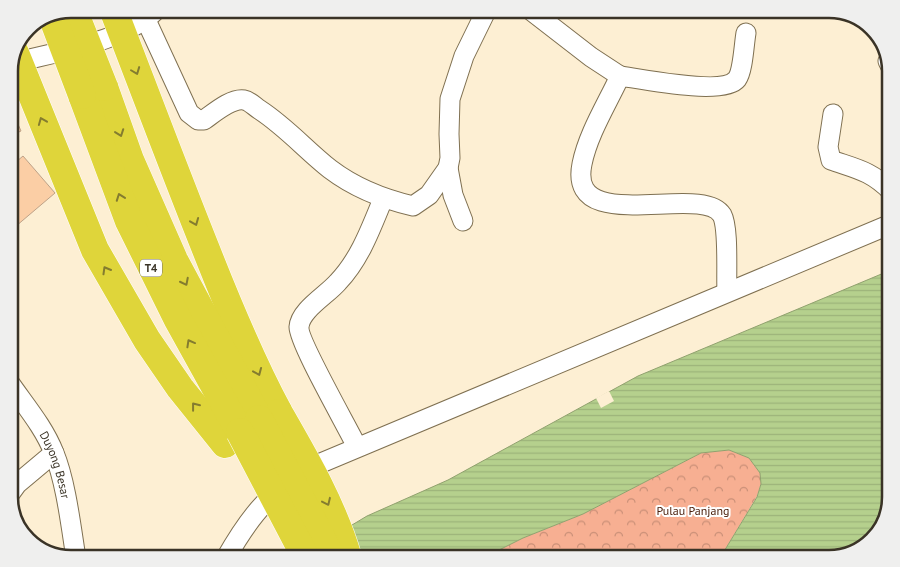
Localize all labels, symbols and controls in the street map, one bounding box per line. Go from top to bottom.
one-way arrow [130,66,141,75]
one-way arrow [38,117,48,126]
one-way arrow [114,129,124,137]
one-way arrow [116,193,126,202]
one-way arrow [189,217,199,226]
road number: T4 [140,260,162,276]
one-way arrow [103,266,113,275]
one-way arrow [179,277,189,286]
one-way arrow [187,340,197,349]
one-way arrow [251,367,262,376]
one-way arrow [192,403,200,412]
street label: Duyong Besar [37,428,74,500]
one-way arrow [321,497,331,506]
park label: Pulau Panjang [657,503,729,518]

